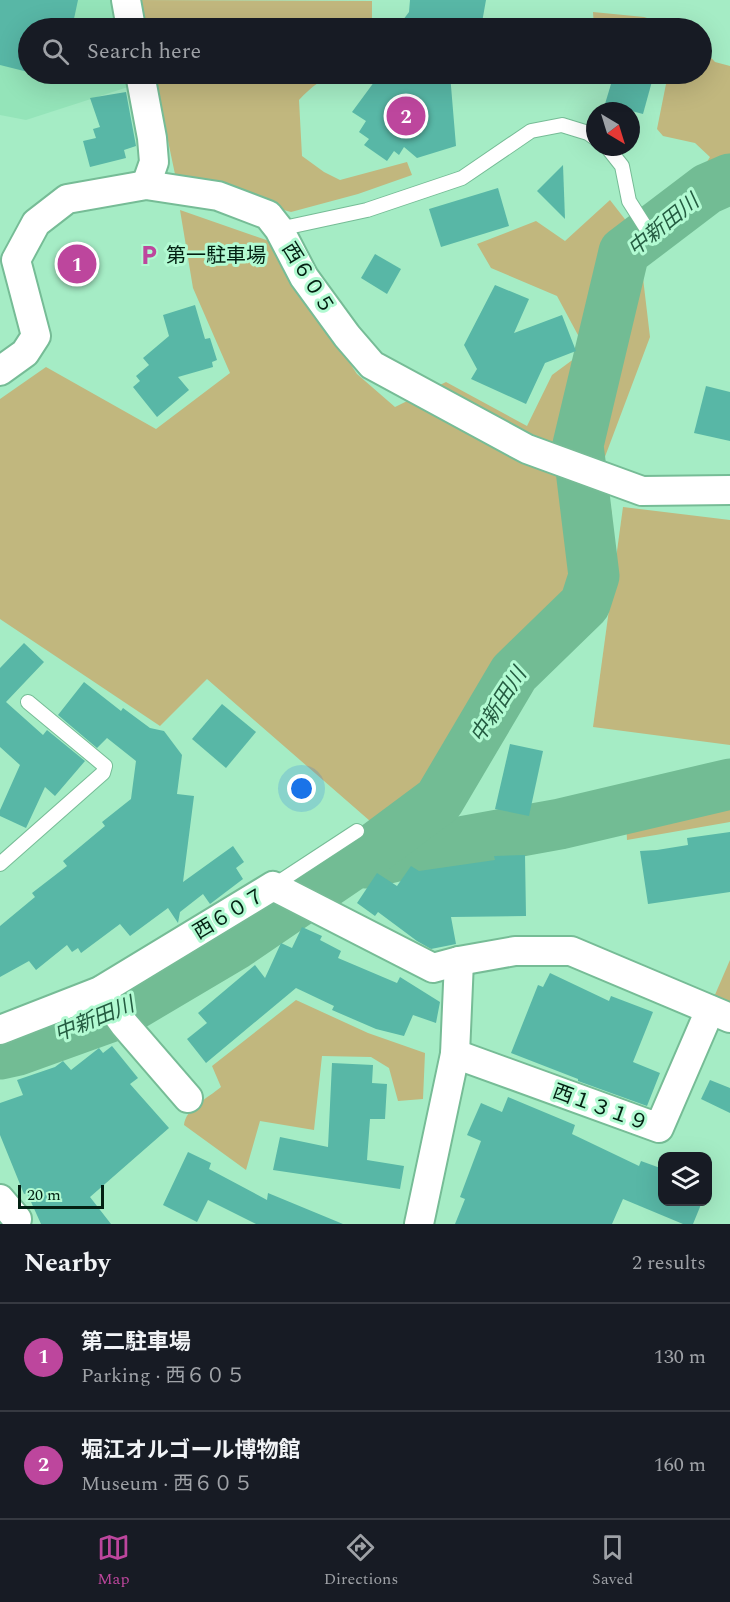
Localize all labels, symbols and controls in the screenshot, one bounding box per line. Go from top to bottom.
search box [18,18,712,84]
icon: search [39,35,72,68]
text: Search here [87,35,201,68]
pin: 2 [386,94,426,138]
north arrow [586,102,640,156]
water label: 中新田川 [621,186,708,265]
street label: 西６０５ [274,237,342,320]
place label: 第一駐車場 [166,241,266,271]
pin: 1 [58,242,97,286]
parking icon: 第一駐車場 [137,243,161,267]
water label: 中新田川 [463,660,536,749]
your location [287,774,316,803]
street label: 西６０７ [188,880,272,947]
water label: 中新田川 [49,989,141,1050]
street label: 西１３１９ [549,1077,653,1139]
map controls [658,1152,712,1206]
button: layers [658,1152,712,1206]
scale bar [18,1182,104,1210]
text: 20 m [27,1183,61,1207]
text: Nearby [24,1243,110,1283]
text: 2 results [632,1248,706,1278]
text: 第二駐車場 [81,1326,191,1359]
text: 1 [38,1342,49,1372]
text: 130 m [654,1342,706,1372]
text: Parking · 西６０５ [81,1361,246,1391]
text: 堀江オルゴール博物館 [81,1434,301,1467]
text: 2 [38,1450,49,1480]
text: 160 m [654,1450,706,1480]
text: Museum · 西６０５ [81,1469,253,1499]
tab: Map [97,1531,130,1591]
tab: Directions [324,1531,398,1591]
tab: Saved [592,1531,633,1591]

